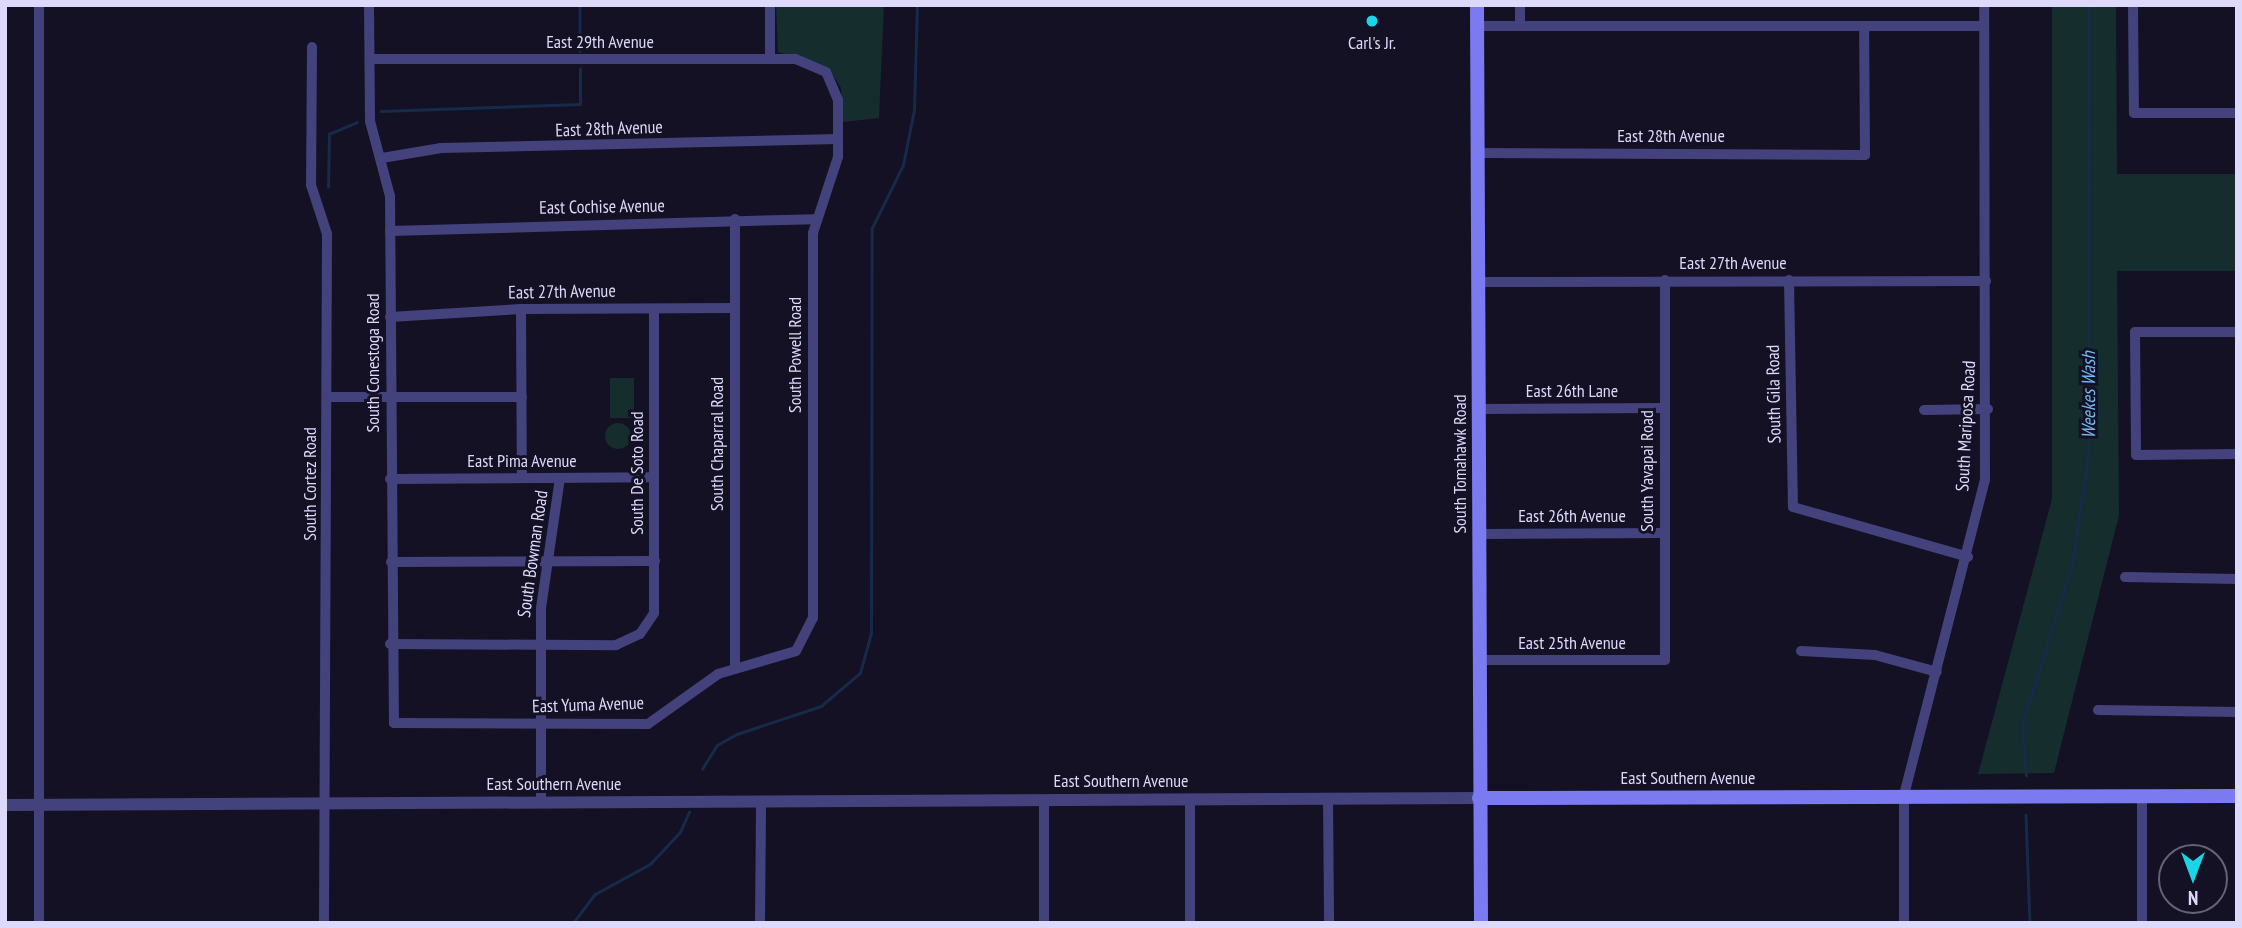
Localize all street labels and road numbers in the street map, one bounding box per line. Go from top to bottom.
street label: East 29th Avenue [546,31,654,53]
street label: East 28th Avenue [555,116,663,142]
street label: East 28th Avenue [1617,125,1725,147]
street label: East Cochise Avenue [539,195,665,219]
street label: East 27th Avenue [1679,252,1787,274]
street label: East 27th Avenue [508,280,616,304]
street label: South Conestoga Road [362,294,384,432]
street label: South Powell Road [784,297,806,413]
street label: South Gila Road [1762,344,1786,444]
street label: South Mariposa Road [1952,360,1980,492]
street label: South Chaparral Road [706,377,728,511]
street label: East 26th Lane [1526,380,1618,402]
street label: South Tomahawk Road [1449,394,1471,534]
street label: South Yavapai Road [1636,410,1658,532]
street label: South De Soto Road [626,411,648,535]
street label: South Cortez Road [299,427,321,541]
street label: East Pima Avenue [467,450,577,472]
street label: South Bowman Road [513,489,553,619]
street label: East 26th Avenue [1518,505,1626,527]
street label: East 25th Avenue [1518,632,1626,654]
street label: East Yuma Avenue [531,692,645,718]
street label: East Southern Avenue [1620,767,1756,789]
street label: East Southern Avenue [1053,770,1189,792]
street label: East Southern Avenue [486,773,622,795]

